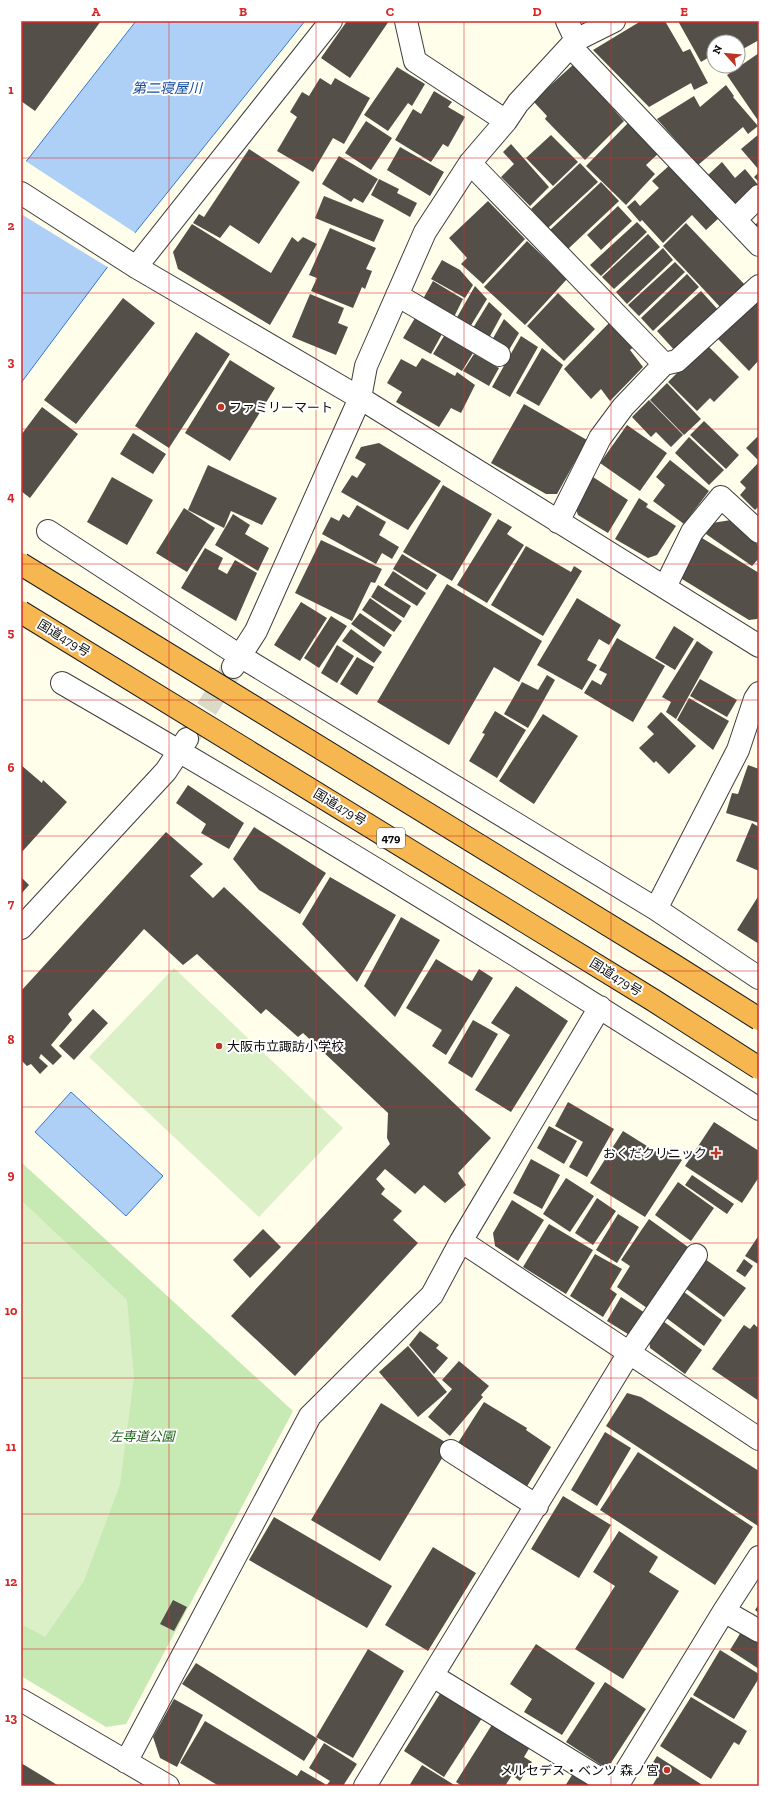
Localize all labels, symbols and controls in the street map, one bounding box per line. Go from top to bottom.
text: A [92,4,101,19]
text: B [239,4,247,19]
text: C [386,4,394,19]
text: D [532,4,542,19]
text: E [680,4,688,19]
north arrow [706,34,746,74]
text: N [710,42,726,56]
water label: 第二寝屋川 [132,80,204,97]
text: 1 [8,82,14,97]
text: 2 [8,218,15,233]
text: 3 [8,354,15,369]
place label: ファミリーマート [229,400,333,415]
marker: ファミリーマート [216,402,226,412]
text: 4 [7,489,15,504]
street label: 国道479号 [35,616,93,660]
text: 5 [8,625,15,640]
text: 6 [8,760,15,775]
street label: 国道479号 [311,785,369,829]
road number: 479 [377,828,405,848]
text: 7 [8,896,15,911]
street label: 国道479号 [587,955,645,999]
text: 8 [7,1032,15,1047]
place label: 大阪市立諏訪小学校 [227,1039,344,1054]
marker: 大阪市立諏訪小学校 [214,1041,224,1051]
place label: おくだクリニック [603,1146,707,1161]
marker: おくだクリニック [710,1147,722,1159]
text: 9 [8,1167,15,1182]
text: 10 [5,1303,18,1318]
park label: 左専道公園 [109,1429,176,1444]
text: 11 [6,1439,17,1454]
text: 12 [5,1574,17,1589]
text: 13 [5,1710,17,1725]
place label: メルセデス・ベンツ 森ノ宮 [500,1763,659,1778]
marker: メルセデス・ベンツ 森ノ宮 [662,1765,672,1775]

